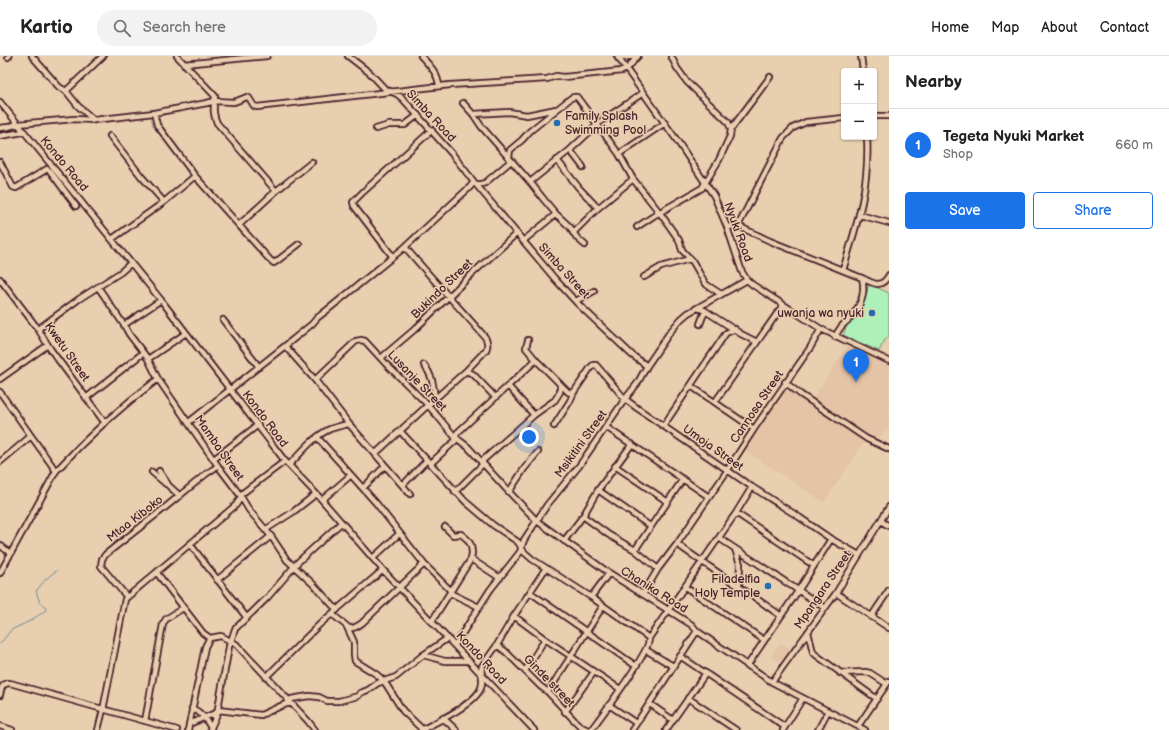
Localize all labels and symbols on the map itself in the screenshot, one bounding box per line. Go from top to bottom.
street label: Simba Road [403,87,459,145]
place label: Family Splash Swimming Pool [565,109,646,138]
marker: Family Splash Swimming Pool [552,118,562,128]
street label: Kondo Road [37,133,91,195]
street label: Nyuki Road [720,200,756,264]
street label: Simba Street [535,240,593,302]
street label: Bukindo Street [408,256,476,322]
place label: uwanja wa nyuki [777,306,864,321]
marker: uwanja wa nyuki [867,308,877,318]
street label: Kwetu Street [41,319,93,385]
street label: Lusanje Street [384,347,450,415]
pin: 1 [843,349,869,382]
street label: Cannosa Street [727,368,787,446]
street label: Kondo Road [239,388,291,450]
street label: Msikitini Street [551,407,611,481]
street label: Mamba Street [191,412,247,484]
street label: Umoja Street [680,422,747,475]
your location [519,427,539,447]
street label: Mtaa Kiboko [104,492,166,546]
street label: Mpangara Street [791,548,855,632]
street label: Chanika Road [618,563,690,617]
place label: Filadelfia Holy Temple [695,572,760,601]
marker: Filadelfia Holy Temple [763,581,773,591]
street label: Kondo Road [453,628,509,688]
street label: Ginde street [520,652,578,711]

